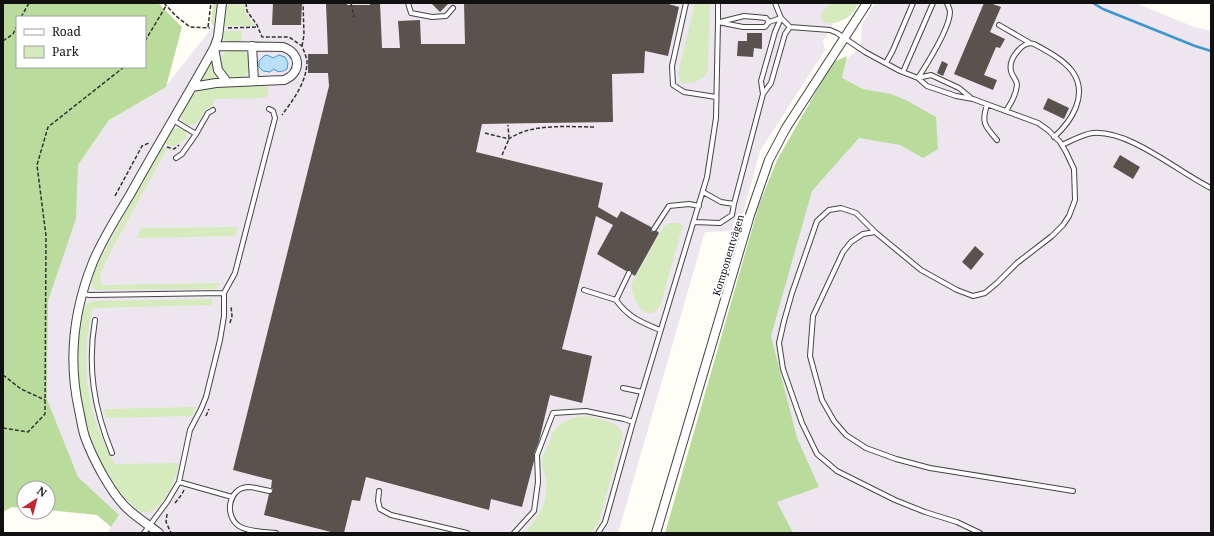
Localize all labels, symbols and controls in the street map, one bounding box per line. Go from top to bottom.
legend [16,16,146,68]
text: Road [52,23,82,40]
text: Park [52,43,80,60]
street label: Komponentvägen [709,212,747,297]
north arrow [16,480,56,520]
text: N [34,483,50,500]

